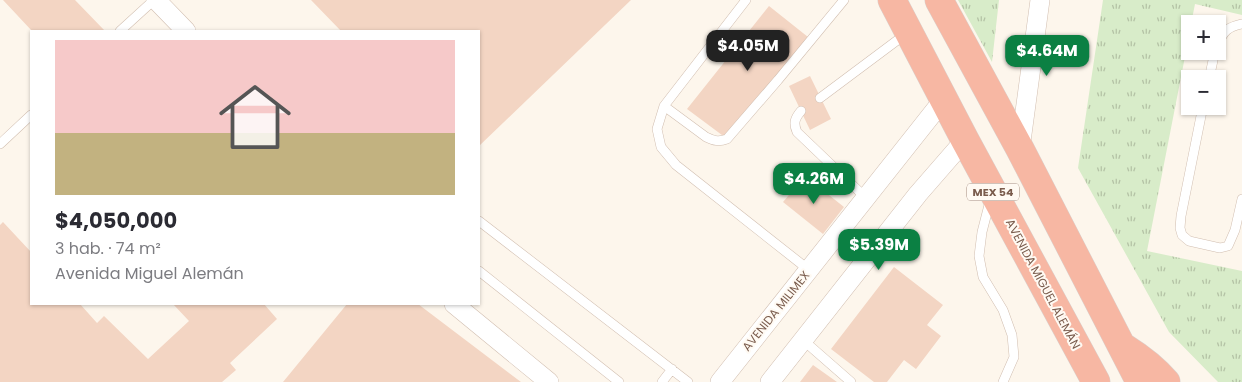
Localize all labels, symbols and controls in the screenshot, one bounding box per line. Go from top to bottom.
map controls [1181,15,1226,115]
button: + [1181,15,1226,60]
pin: $4.05M [707,30,789,72]
text: $4.05M [717,34,779,57]
pin: $4.64M [1006,34,1088,77]
text: $4.64M [1016,39,1078,62]
button: − [1181,70,1226,115]
icon: home [210,72,300,162]
pin: $4.26M [773,162,855,205]
text: $4.26M [784,167,844,190]
road number: MEX 54 [967,183,1019,200]
text: $4,050,000 [55,206,177,235]
street label: AVENIDA MIGUEL ALEMÁN [1002,216,1085,352]
pin: $5.39M [838,228,920,271]
text: $5.39M [849,233,909,256]
text: 3 hab. · 74 m² [55,237,161,260]
text: Avenida Miguel Alemán [55,262,244,285]
street label: AVENIDA MILIMEX [738,267,813,354]

